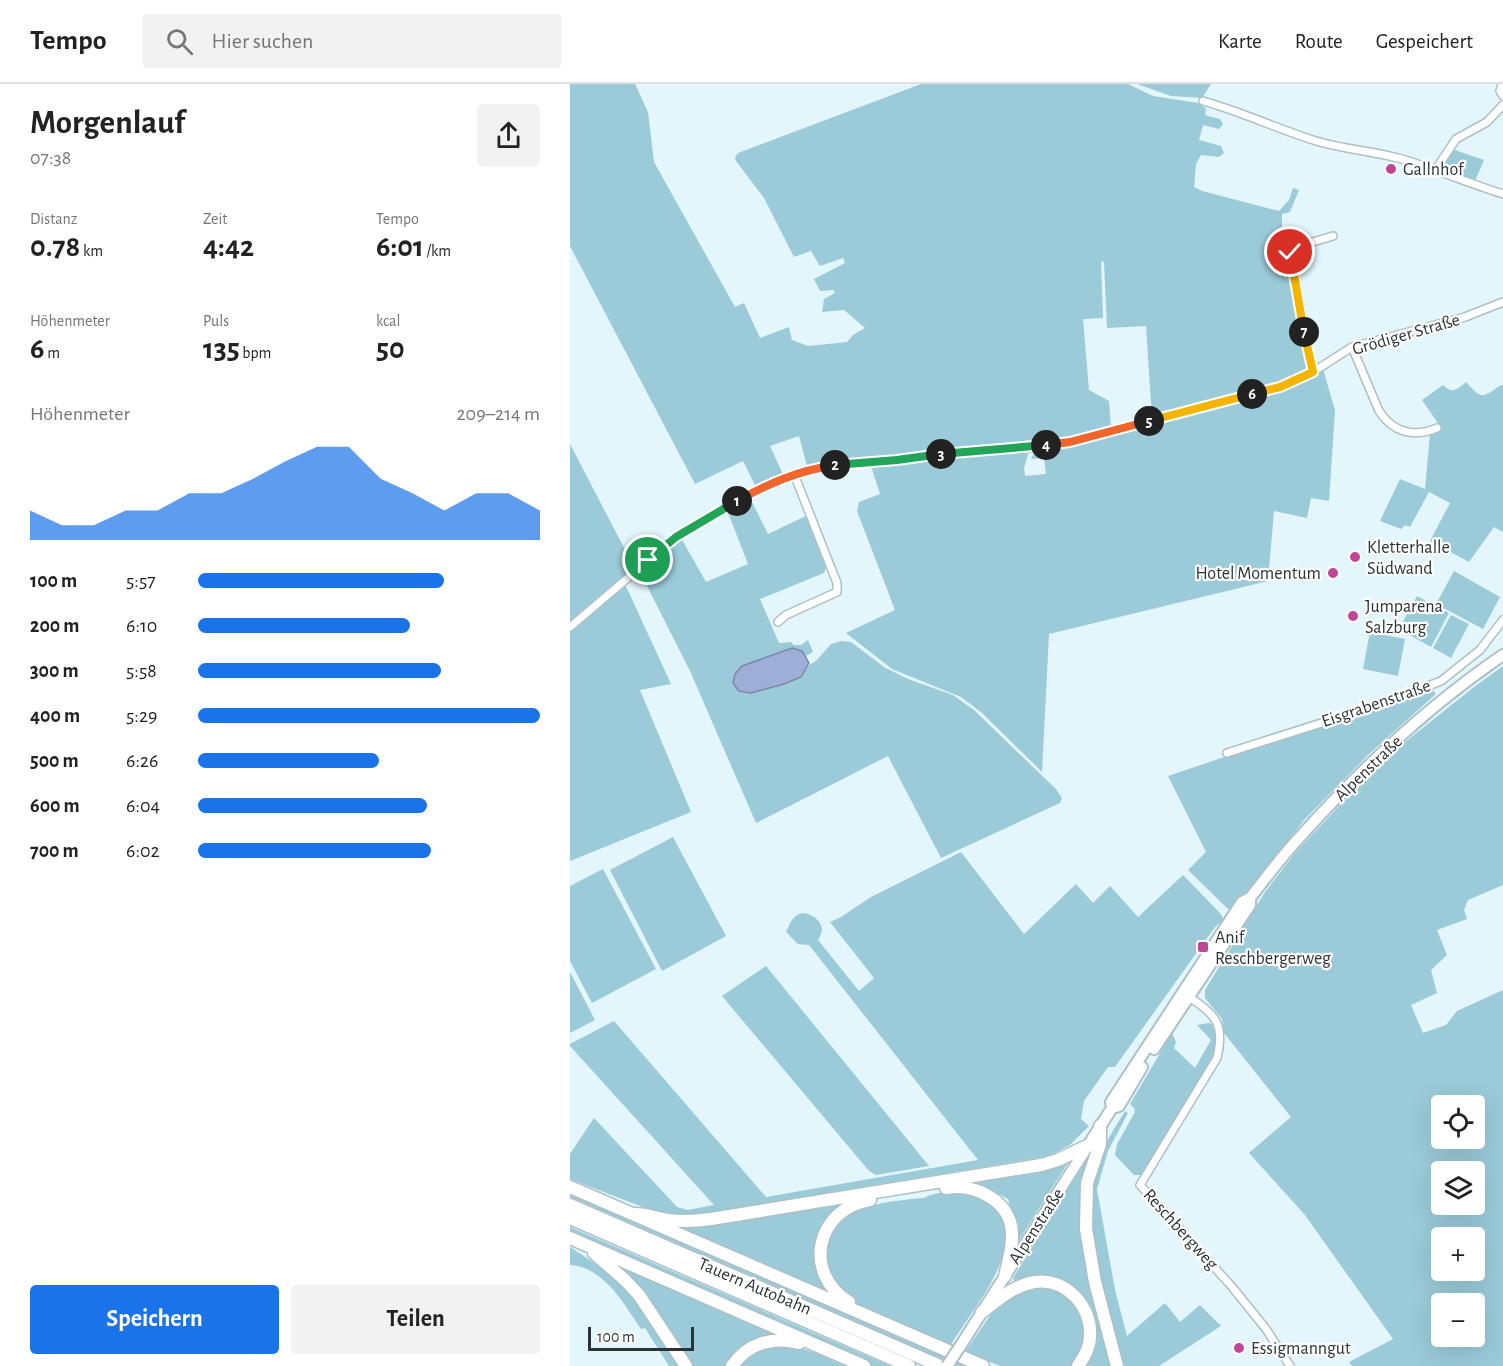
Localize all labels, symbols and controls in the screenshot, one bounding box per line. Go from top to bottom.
search box [142,14,562,68]
icon: search [163,25,196,58]
text: Tempo [30,27,106,55]
text: Hier suchen [211,30,313,52]
text: Karte [1218,31,1262,52]
text: Route [1295,31,1343,52]
text: Gespeichert [1376,31,1473,52]
button: share [477,104,540,167]
text: Morgenlauf [30,107,185,140]
text: 07:38 [30,148,71,168]
place label: Gallnhof [1403,161,1465,179]
marker: Gallnhof [1384,162,1398,176]
text: Distanz [30,211,77,227]
text: Zeit [203,211,227,227]
text: Tempo [376,211,419,227]
pin [1264,226,1315,277]
text: 0.78 [30,232,80,262]
text: 4:42 [203,232,254,262]
text: 6:01 [376,232,424,262]
icon: check [1273,235,1306,268]
text: km [80,243,103,259]
text: /km [424,243,451,259]
street label: Grödiger Straße [1350,311,1462,359]
text: Höhenmeter [30,313,110,329]
text: Puls [203,313,229,329]
text: kcal [376,313,400,329]
pin: 7 [1289,317,1319,347]
text: 7 [1301,324,1307,340]
text: 6 [30,334,45,364]
text: 135 [203,334,240,364]
text: 50 [376,334,405,364]
text: m [45,345,60,361]
text: bpm [240,345,271,361]
pin: 6 [1237,379,1267,409]
text: 6 [1248,386,1256,402]
text: Höhenmeter [30,404,130,424]
text: 209–214 m [457,404,540,424]
pin: 5 [1134,406,1164,436]
text: 5 [1146,413,1152,429]
pin: 4 [1031,430,1061,460]
text: 4 [1042,437,1050,453]
pin: 3 [926,439,956,469]
text: 3 [938,446,944,462]
pin: 2 [820,450,850,480]
text: 2 [831,457,839,473]
pin: 1 [722,486,752,516]
text: 1 [734,493,740,509]
pin [622,534,673,585]
place label: Kletterhalle Südwand [1367,539,1450,578]
icon: arrive [631,543,664,576]
marker: Kletterhalle Südwand [1348,550,1362,564]
place label: Hotel Momentum [1195,565,1321,583]
marker: Hotel Momentum [1326,566,1340,580]
text: 100 m [30,571,77,591]
text: 5:57 [126,571,156,591]
place label: Jumparena Salzburg [1365,598,1443,637]
marker: Jumparena Salzburg [1346,609,1360,623]
text: 200 m [30,616,79,636]
text: 6:10 [126,616,157,636]
text: 300 m [30,661,79,681]
text: 5:58 [126,661,157,681]
street label: Eisgrabenstraße [1320,677,1433,731]
text: 400 m [30,706,80,726]
text: 5:29 [126,706,157,726]
street label: Alpenstraße [1331,732,1406,805]
text: 500 m [30,751,79,771]
text: 6:26 [126,751,158,771]
text: 600 m [30,796,80,816]
text: 6:04 [126,796,160,816]
text: 700 m [30,841,79,861]
text: 6:02 [126,841,160,861]
place label: Anif Reschbergerweg [1215,929,1331,968]
marker: Anif Reschbergerweg [1196,940,1210,954]
map controls [1431,1095,1485,1347]
button: locate [1431,1095,1485,1149]
button: layers [1431,1161,1485,1215]
street label: Alpenstraße [1006,1185,1068,1268]
street label: Reschbergweg [1140,1186,1221,1274]
button: + [1431,1227,1485,1281]
street label: Tauern Autobahn [695,1255,814,1319]
button: Speichern [30,1285,279,1354]
button: Teilen [291,1285,540,1354]
button: − [1431,1293,1485,1347]
scale bar [588,1324,694,1352]
text: 100 m [597,1329,635,1345]
place label: Essigmanngut [1251,1340,1351,1358]
marker: Essigmanngut [1232,1341,1246,1355]

